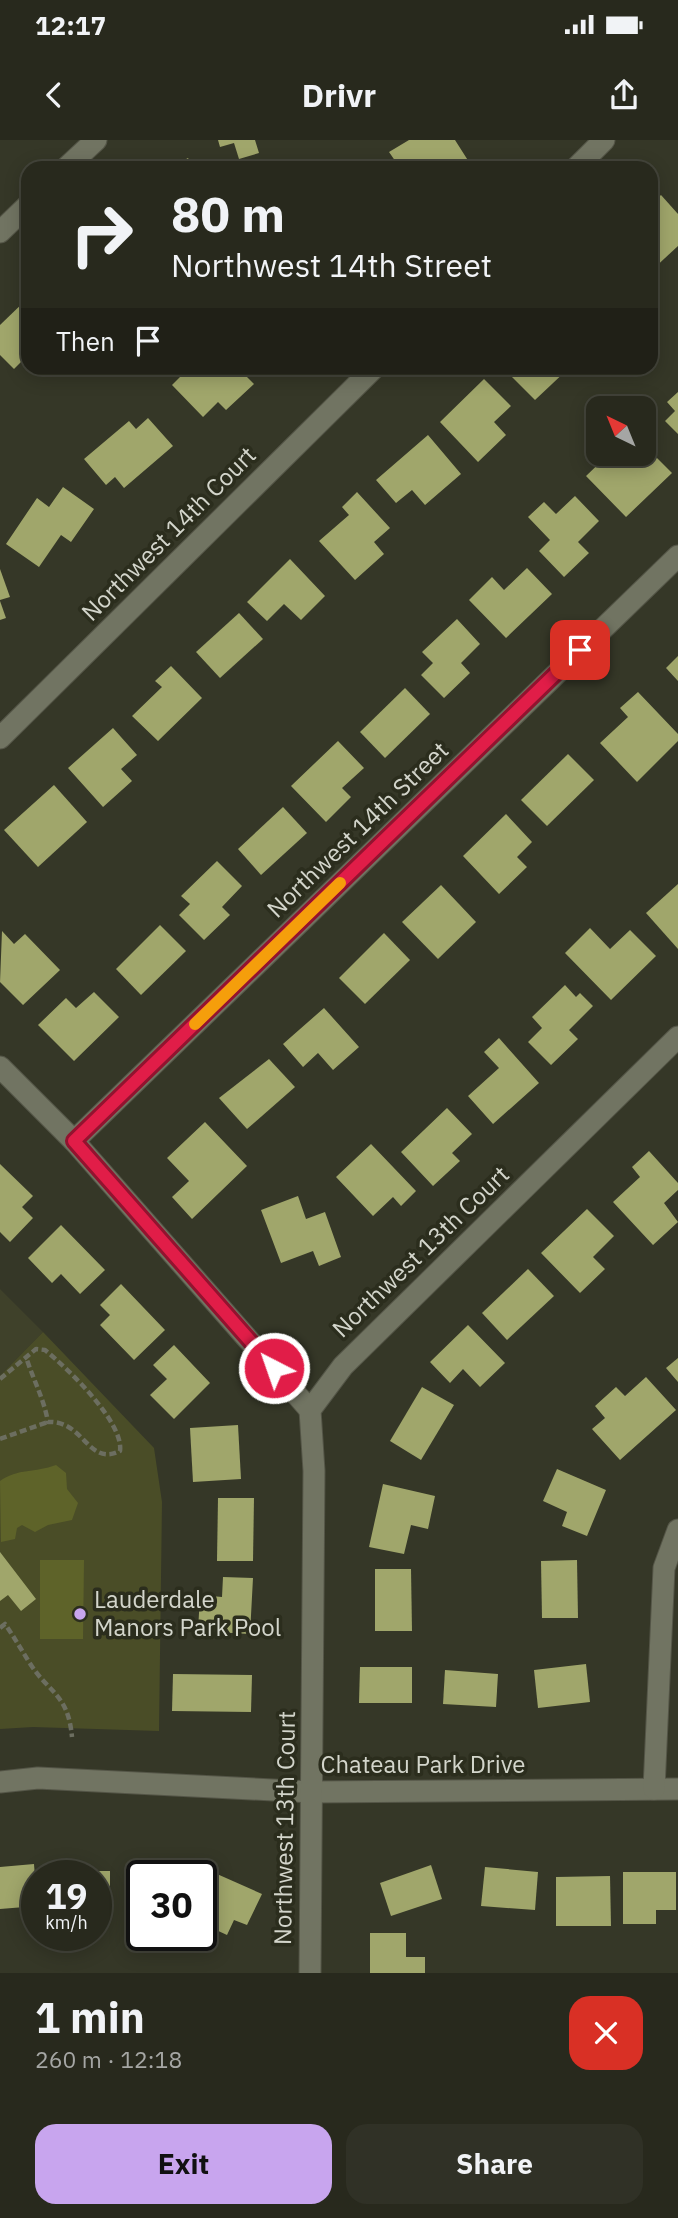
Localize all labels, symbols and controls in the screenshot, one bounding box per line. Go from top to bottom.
text: 12:17 [35,8,106,42]
text: Drivr [302,74,376,116]
icon: back [35,76,73,114]
icon: share [605,76,643,114]
text: 80 m [171,182,285,245]
icon: right [56,189,147,280]
text: Northwest 14th Street [171,244,492,286]
icon: arrive [129,322,167,360]
text: Then [56,324,115,358]
north arrow [586,396,656,466]
map controls [586,396,656,466]
street label: Northwest 14th Court [74,439,262,627]
pin [550,620,610,680]
icon: arrive [561,631,599,669]
street label: Northwest 14th Street [260,734,455,924]
street label: Northwest 13th Court [325,1158,516,1344]
position arrow [237,1331,311,1405]
place label: Lauderdale Manors Park Pool [94,1583,281,1643]
marker: Lauderdale Manors Park Pool [72,1606,88,1622]
street label: Northwest 13th Court [266,1711,302,1945]
street label: Chateau Park Drive [321,1748,525,1780]
speed limit sign: 30 [126,1860,217,1951]
text: 19 [45,1873,88,1919]
text: km/h [45,1911,88,1934]
text: 1 min [35,1990,145,2045]
button: close [569,1996,643,2070]
text: 260 m · 12:18 [35,2044,182,2074]
button: Exit [35,2124,332,2204]
button: Share [346,2124,643,2204]

